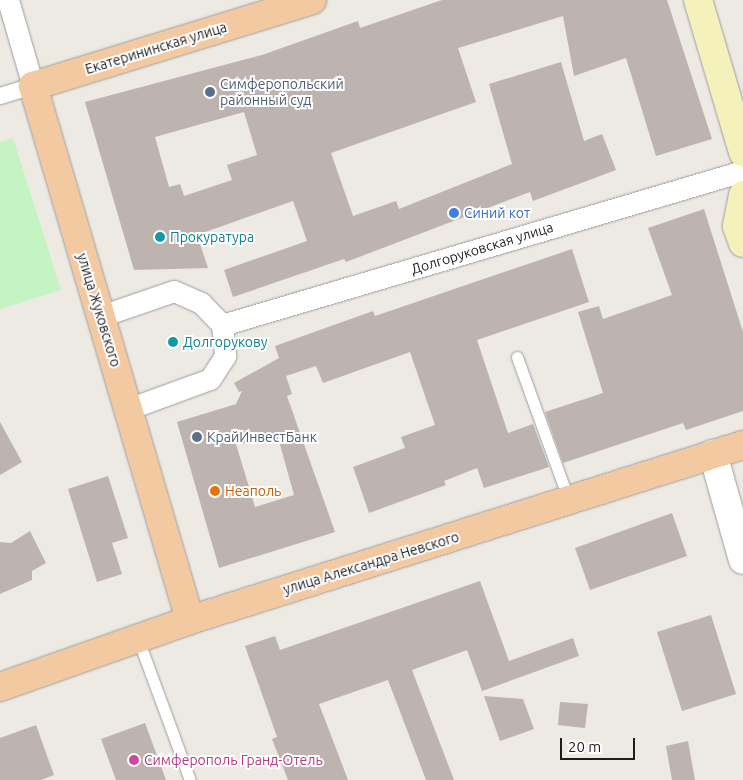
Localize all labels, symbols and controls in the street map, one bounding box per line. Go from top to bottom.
street label: Екатерининская улица [83,18,229,78]
place label: Симферопольский районный суд [220,76,344,108]
marker: Симферопольский районный суд [204,86,216,98]
place label: Синий кот [464,205,530,221]
marker: Синий кот [448,207,460,219]
street label: Долгоруковская улица [409,218,555,278]
place label: Прокуратура [170,229,254,245]
marker: Прокуратура [154,231,166,243]
street label: улица Жуковского [74,251,124,369]
place label: Долгорукову [183,334,268,350]
marker: Долгорукову [167,336,179,348]
place label: КрайИнвестБанк [207,429,317,445]
marker: КрайИнвестБанк [191,431,203,443]
place label: Неаполь [225,483,281,499]
marker: Неаполь [209,485,221,497]
street label: улица Александра Невского [281,528,461,598]
scale bar [563,728,638,760]
text: 20 m [568,738,601,755]
place label: Симферополь Гранд-Отель [144,752,323,768]
marker: Симферополь Гранд-Отель [128,754,140,766]

